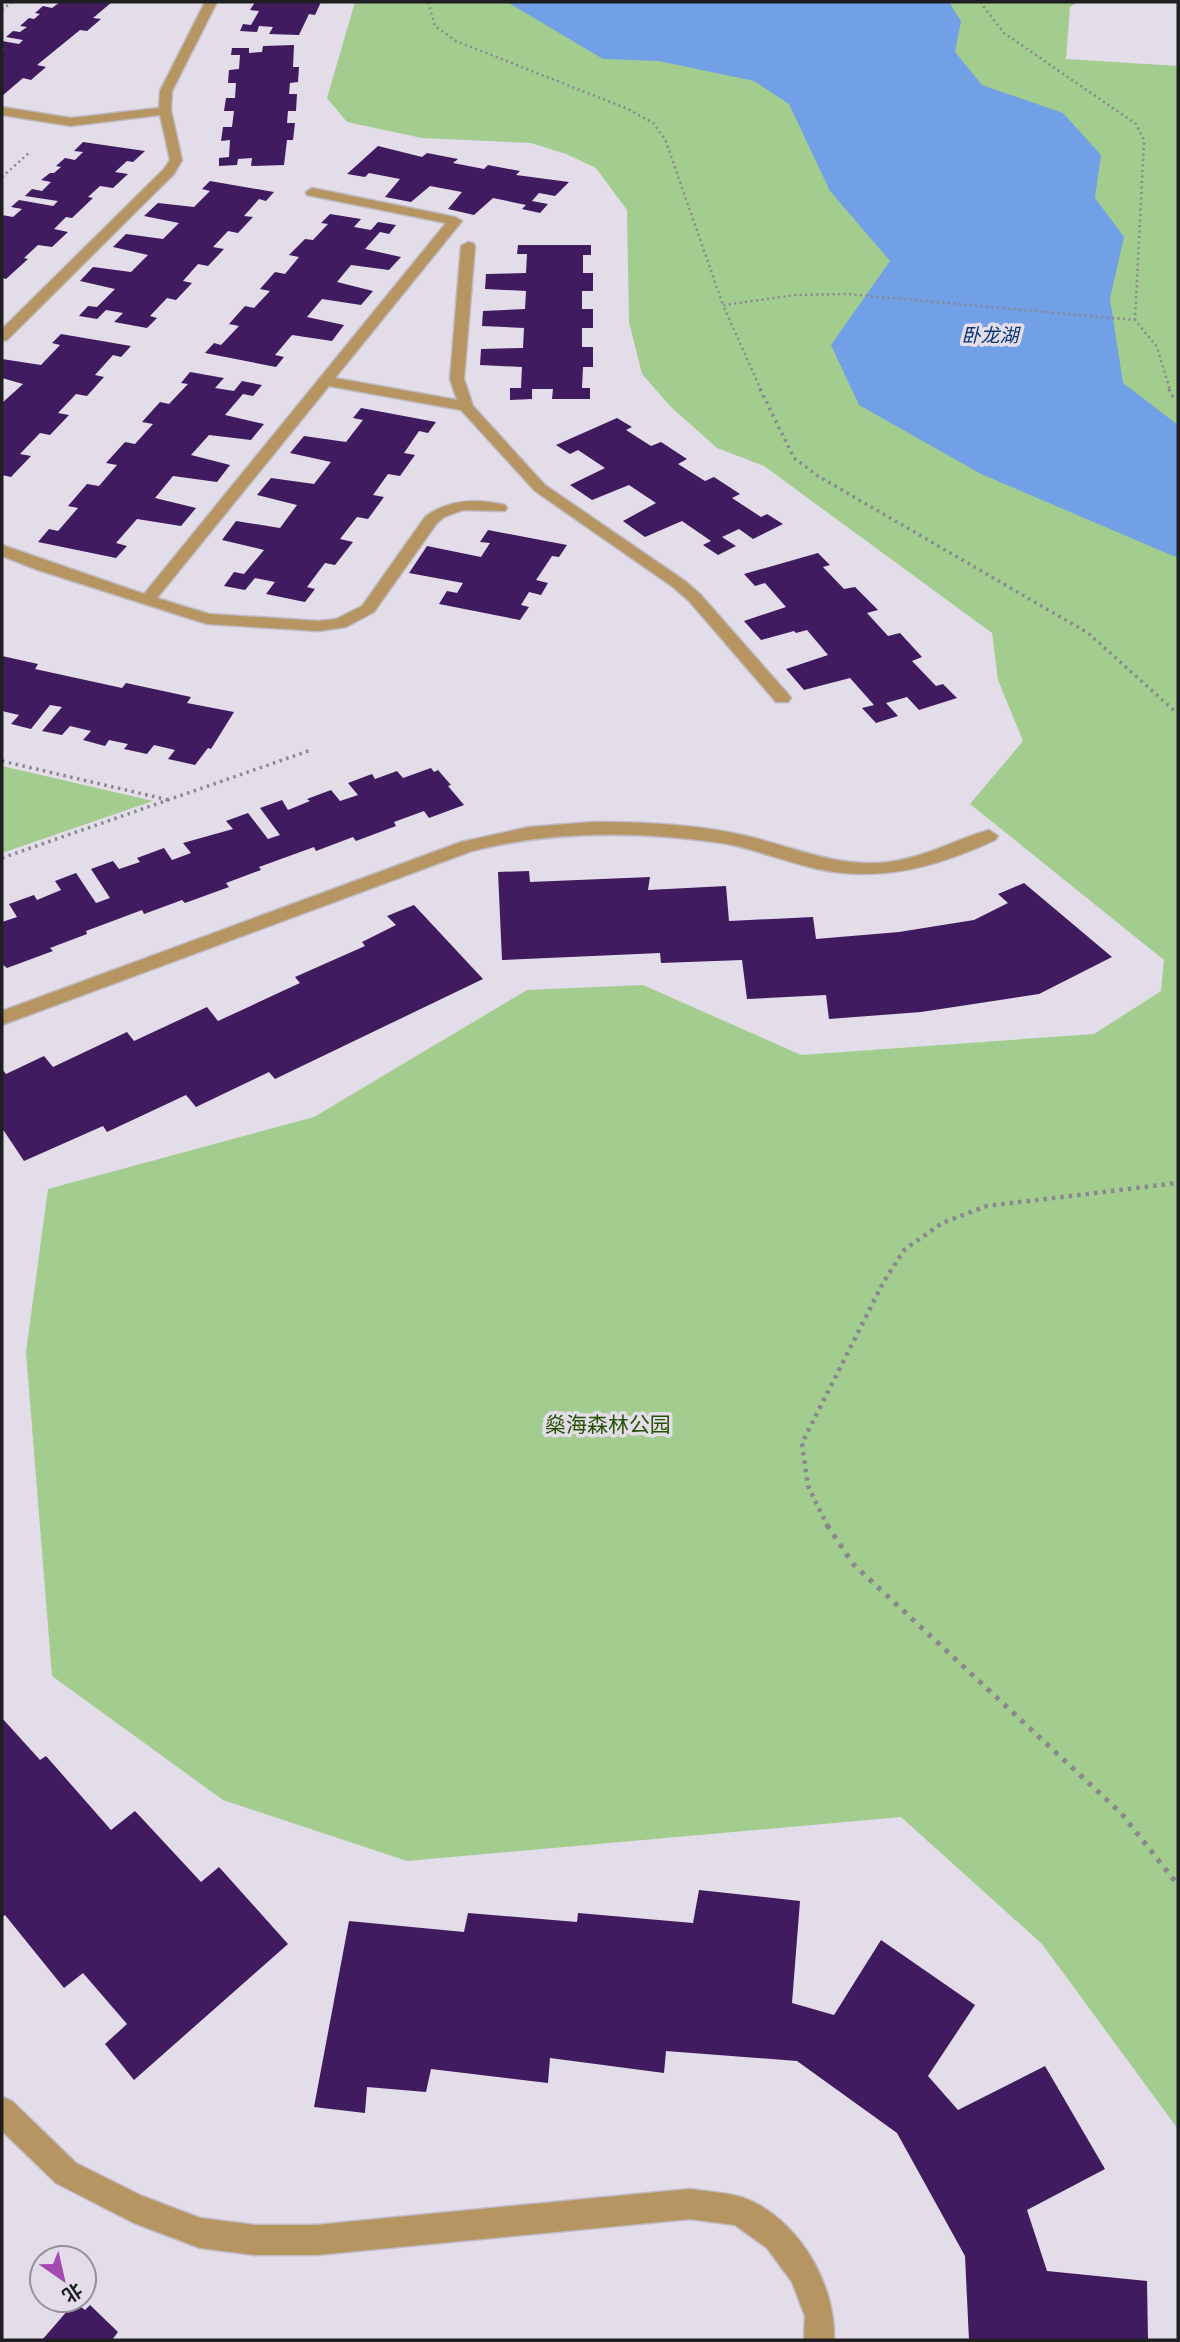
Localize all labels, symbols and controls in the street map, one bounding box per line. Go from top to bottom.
water label: 卧龙湖 [961,325,1021,348]
park label: 燊海森林公园 [545,1413,671,1438]
north arrow [28,2244,98,2314]
text: 北 [57,2277,86,2307]

